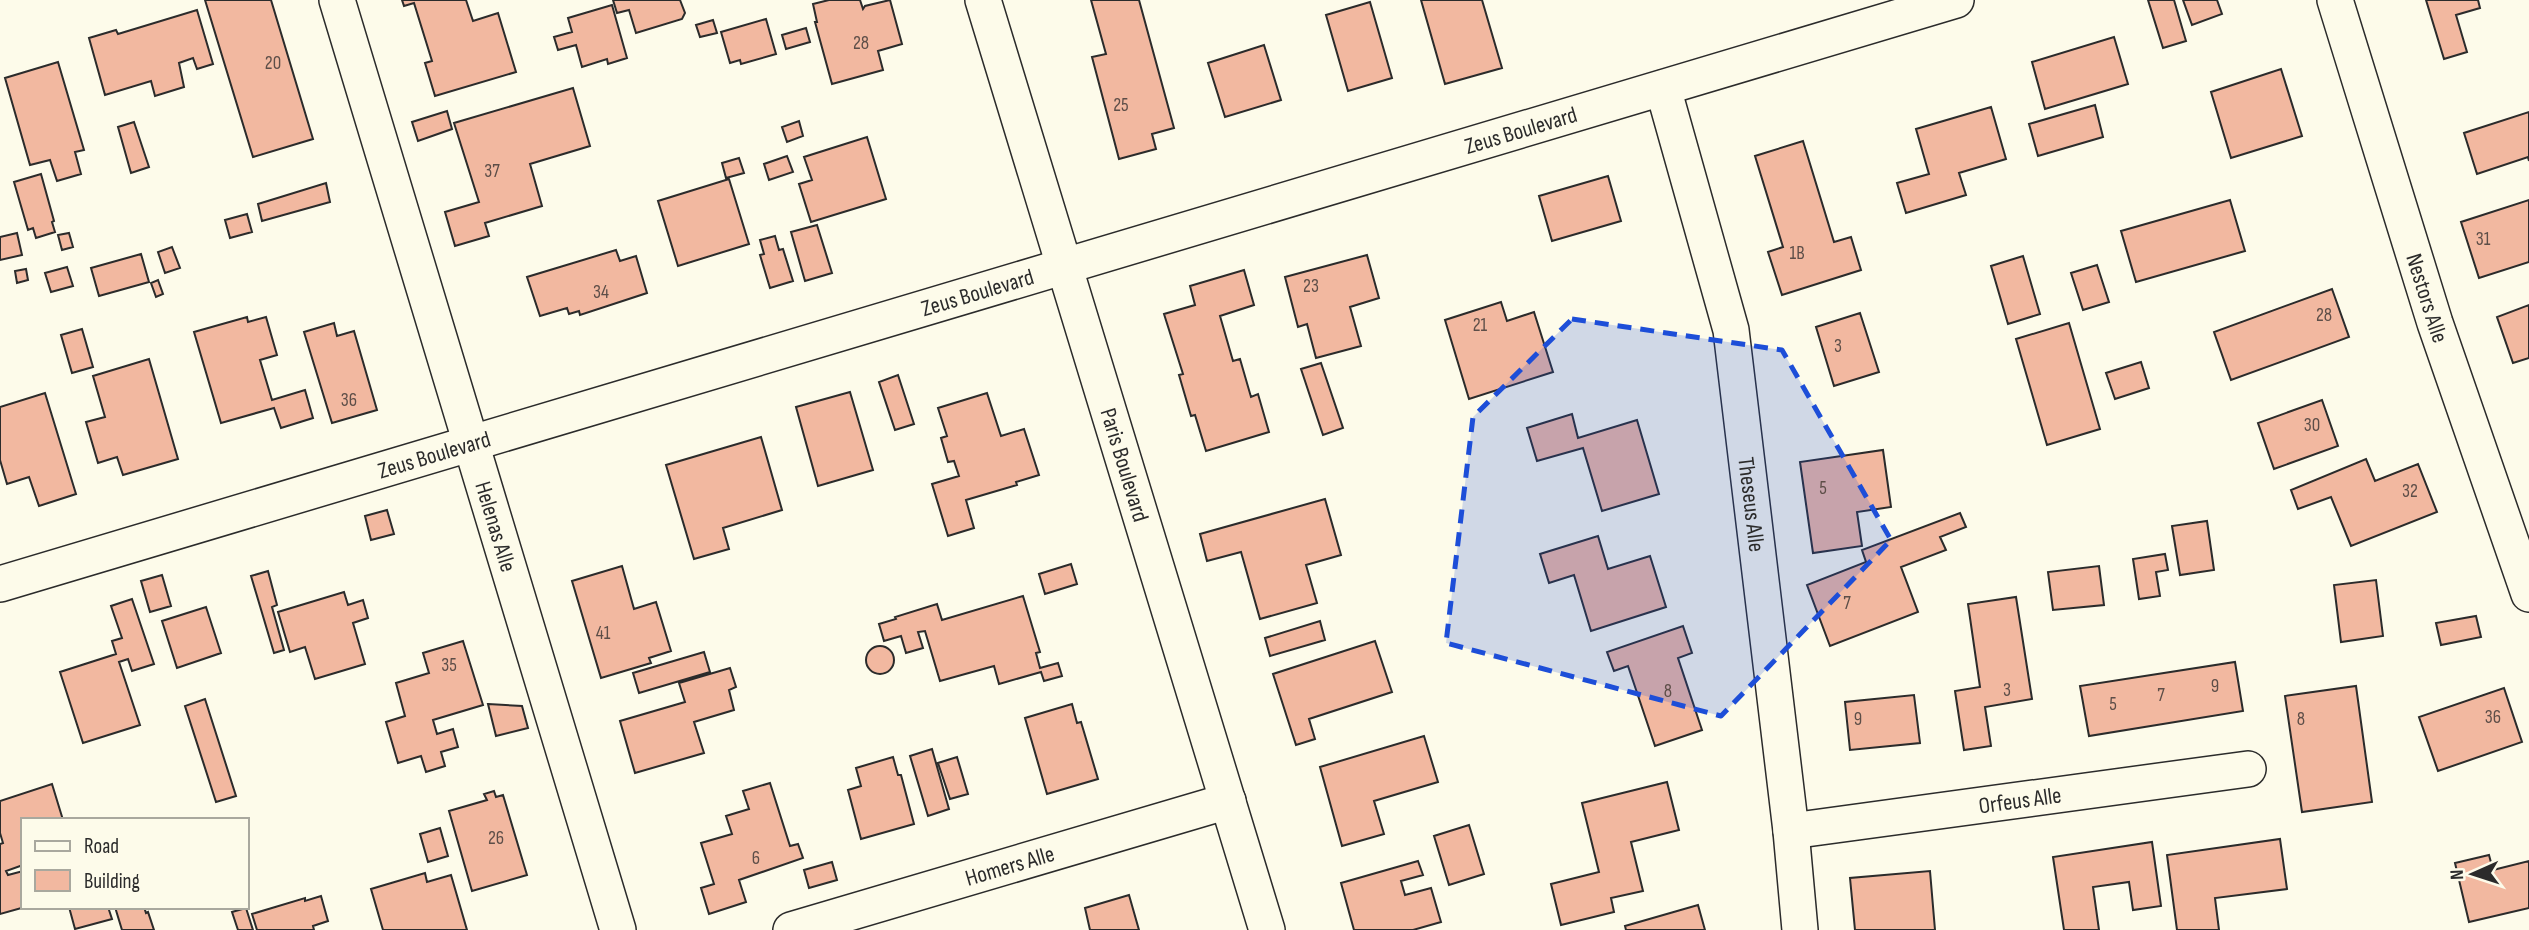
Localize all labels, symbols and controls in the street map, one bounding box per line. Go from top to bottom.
house number: 28 [853,32,869,55]
house number: 20 [265,52,281,75]
house number: 25 [1113,94,1129,117]
street label: Zeus Boulevard [1461,101,1580,161]
house number: 37 [484,160,500,183]
house number: 31 [2476,228,2491,251]
house number: 1B [1789,242,1805,265]
street label: Nestors Alle [2399,250,2454,347]
street label: Zeus Boulevard [918,263,1037,323]
house number: 23 [1303,275,1319,298]
house number: 34 [593,281,609,304]
house number: 28 [2316,304,2332,327]
house number: 21 [1473,314,1488,337]
house number: 3 [1834,335,1842,358]
house number: 36 [341,389,357,412]
street label: Paris Boulevard [1093,405,1154,525]
house number: 30 [2304,414,2320,437]
street label: Zeus Boulevard [375,425,494,485]
street label: Theseus Alle [1731,456,1770,553]
house number: 5 [1819,477,1827,500]
street label: Helenas Alle [468,478,522,575]
house number: 32 [2402,480,2418,503]
house number: 7 [1843,592,1851,615]
house number: 41 [596,622,611,645]
house number: 35 [441,654,457,677]
house number: 9 [2211,675,2219,698]
house number: 3 [2003,679,2011,702]
house number: 8 [1664,680,1672,703]
house number: 7 [2157,684,2165,707]
house number: 5 [2109,693,2117,716]
house number: 36 [2485,706,2501,729]
house number: 9 [1854,708,1862,731]
house number: 8 [2297,708,2305,731]
street label: Orfeus Alle [1977,781,2063,820]
legend [21,818,248,909]
house number: 26 [488,827,504,850]
text: Road [84,834,119,859]
north arrow [2438,839,2508,909]
street label: Homers Alle [962,840,1058,893]
house number: 6 [752,847,760,870]
text: Building [84,869,140,894]
text: N [2446,869,2469,880]

